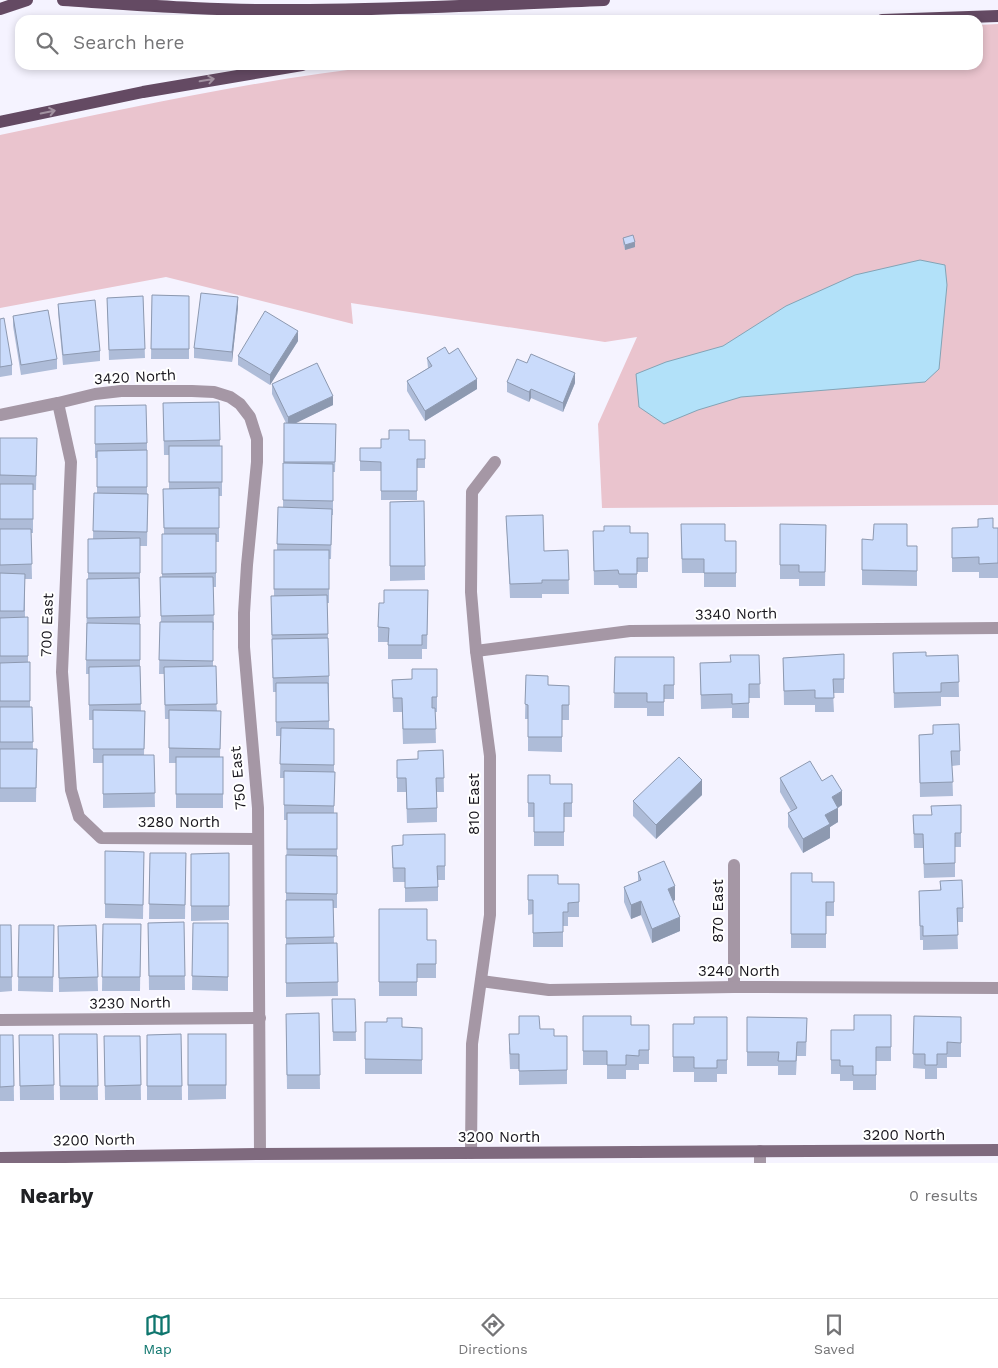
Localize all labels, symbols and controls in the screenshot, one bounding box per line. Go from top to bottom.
search box [15,15,983,70]
icon: search [33,29,61,57]
text: Search here [73,31,184,54]
one-way arrow [199,75,215,85]
one-way arrow [39,107,55,116]
street label: 3420 North [93,366,177,388]
street label: 700 East [37,592,57,657]
street label: 3340 North [695,604,777,624]
street label: 750 East [226,745,250,811]
street label: 810 East [465,772,483,835]
street label: 3280 North [138,813,220,831]
street label: 870 East [709,879,727,943]
street label: 3240 North [698,962,780,980]
street label: 3230 North [89,993,171,1013]
street label: 3200 North [863,1126,945,1144]
street label: 3200 North [458,1128,540,1146]
street label: 3200 North [53,1130,135,1150]
text: Nearby [20,1183,93,1208]
text: 0 results [909,1186,978,1205]
tab: Map [143,1311,172,1357]
tab: Directions [458,1311,528,1357]
tab: Saved [814,1311,855,1357]

